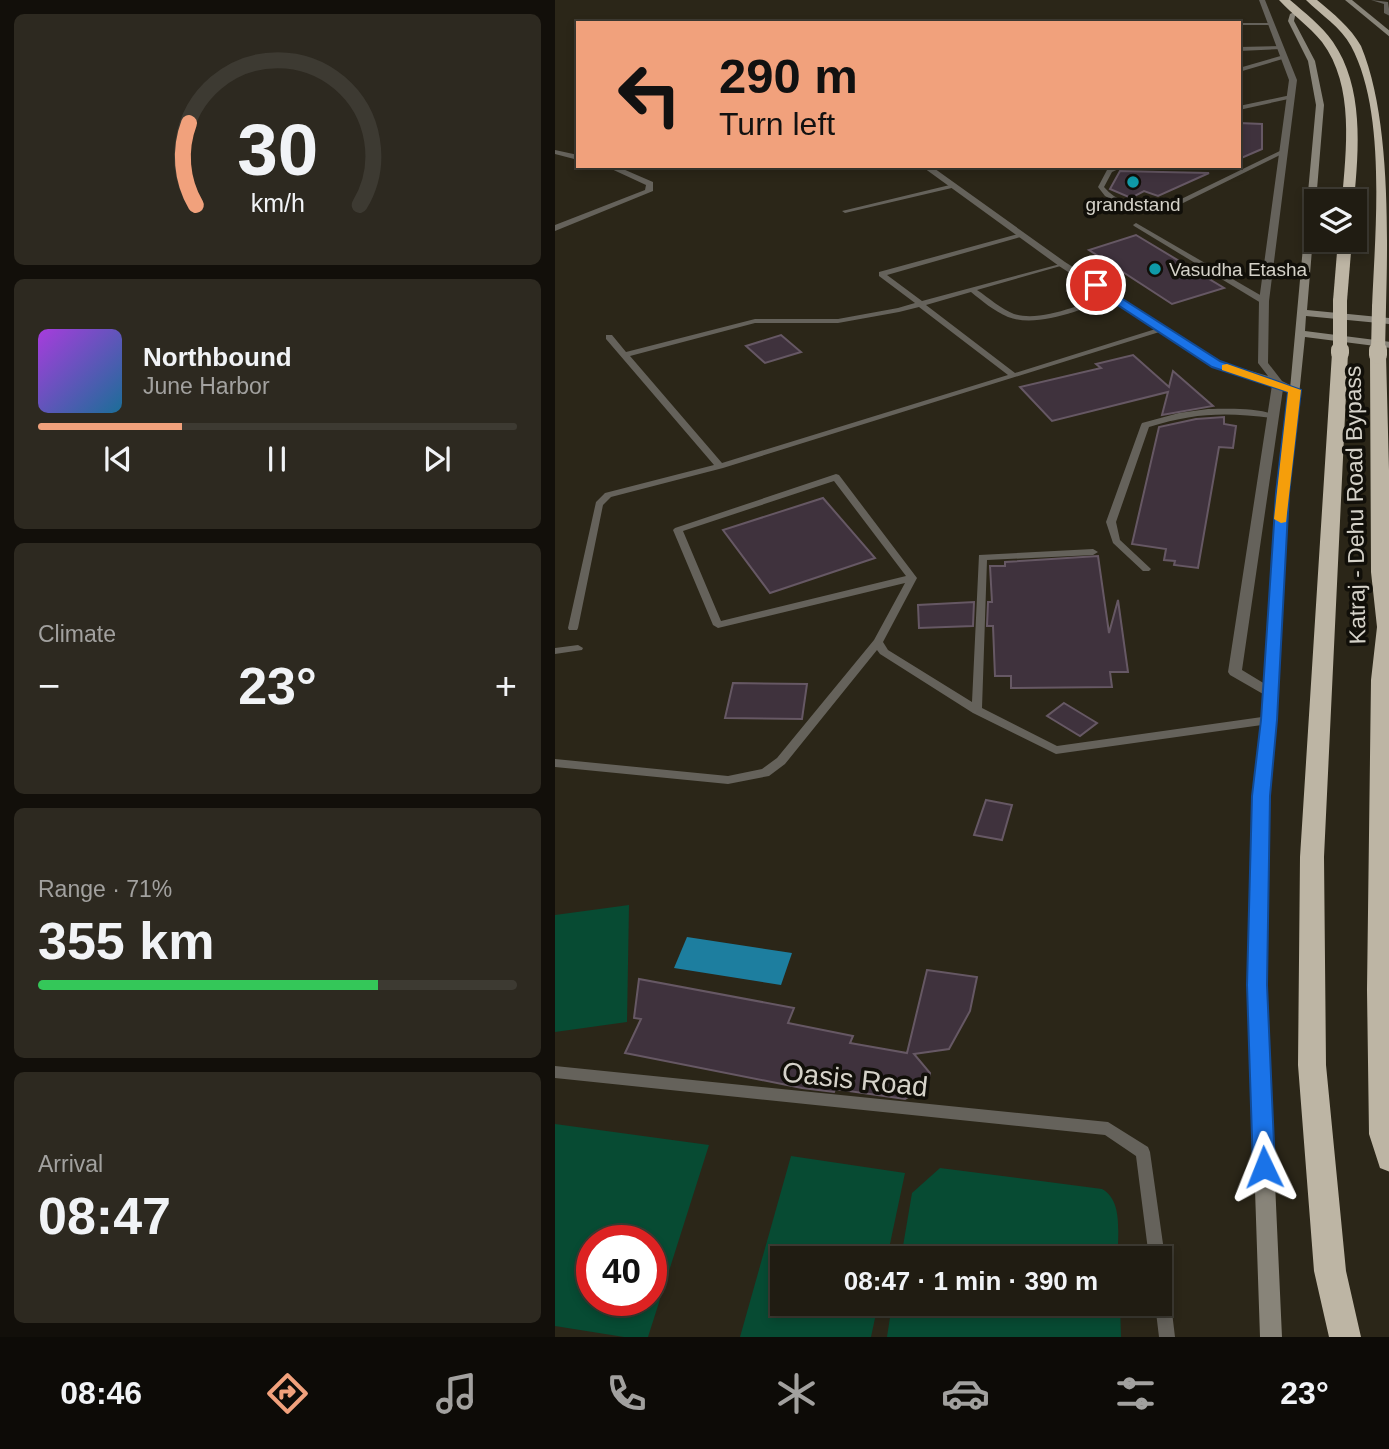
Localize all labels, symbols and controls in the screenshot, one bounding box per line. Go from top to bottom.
icon: left [604,49,695,140]
text: 290 m [719,49,858,103]
text: Turn left [719,106,835,142]
text: 30 [237,110,318,191]
marker: grandstand [1125,174,1141,190]
text: km/h [250,189,305,217]
map controls [1304,189,1367,252]
button: layers [1304,189,1367,252]
place label: grandstand [1085,194,1181,215]
pin [1066,255,1126,315]
place label: Vasudha Etasha [1169,259,1307,280]
marker: Vasudha Etasha [1147,261,1163,277]
icon: arrive [1077,266,1115,304]
text: Northbound [143,342,292,372]
street label: Katraj - Dehu Road Bypass [1340,365,1370,645]
text: June Harbor [143,373,270,399]
icon: previous [99,440,137,478]
icon: pause [258,440,296,478]
icon: next [418,440,456,478]
text: Climate [38,621,116,647]
text: 23° [238,657,317,715]
text: − [38,665,60,707]
text: + [495,665,517,707]
text: Range · 71% [38,876,172,902]
text: 355 km [38,912,214,970]
street label: Oasis Road [781,1056,929,1103]
position arrow [1227,1130,1301,1204]
text: Arrival [38,1151,103,1177]
text: 08:47 [38,1187,171,1245]
speed limit sign: 40 [576,1225,667,1316]
text: 08:47 · 1 min · 390 m [844,1266,1098,1296]
icon: directions [263,1369,312,1418]
icon: music [432,1369,481,1418]
icon: phone [602,1369,651,1418]
icon: climate [772,1369,821,1418]
icon: car [941,1369,990,1418]
icon: filters [1111,1369,1160,1418]
text: 08:46 [60,1375,142,1411]
text: 23° [1280,1375,1329,1411]

